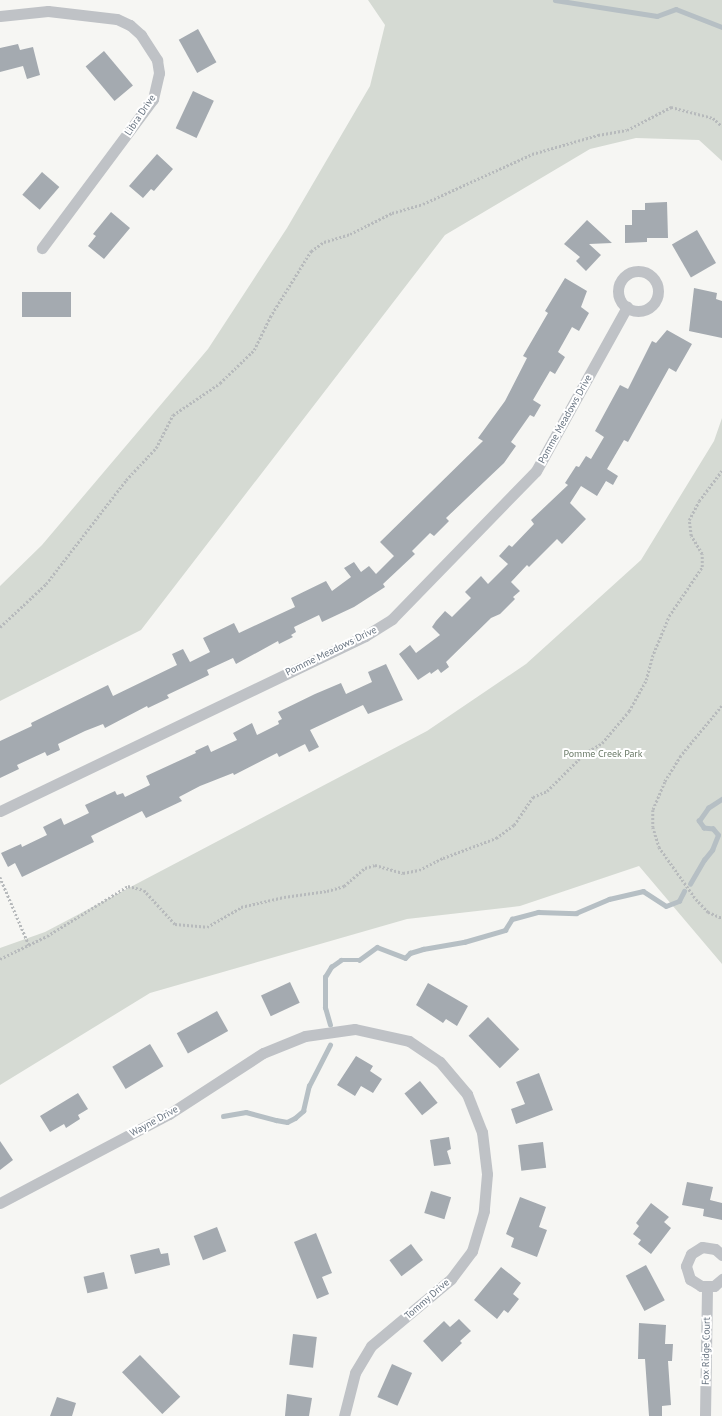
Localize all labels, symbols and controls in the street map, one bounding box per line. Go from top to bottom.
street label: Libra Drive [122,92,158,138]
street label: Pomme Meadows Drive [536,372,594,466]
street label: Pomme Meadows Drive [284,624,378,678]
park label: Pomme Creek Park [563,748,643,760]
street label: Wayne Drive [128,1103,180,1139]
street label: Tommy Drive [402,1276,452,1322]
street label: Fox Ridge Court [699,1317,713,1385]

